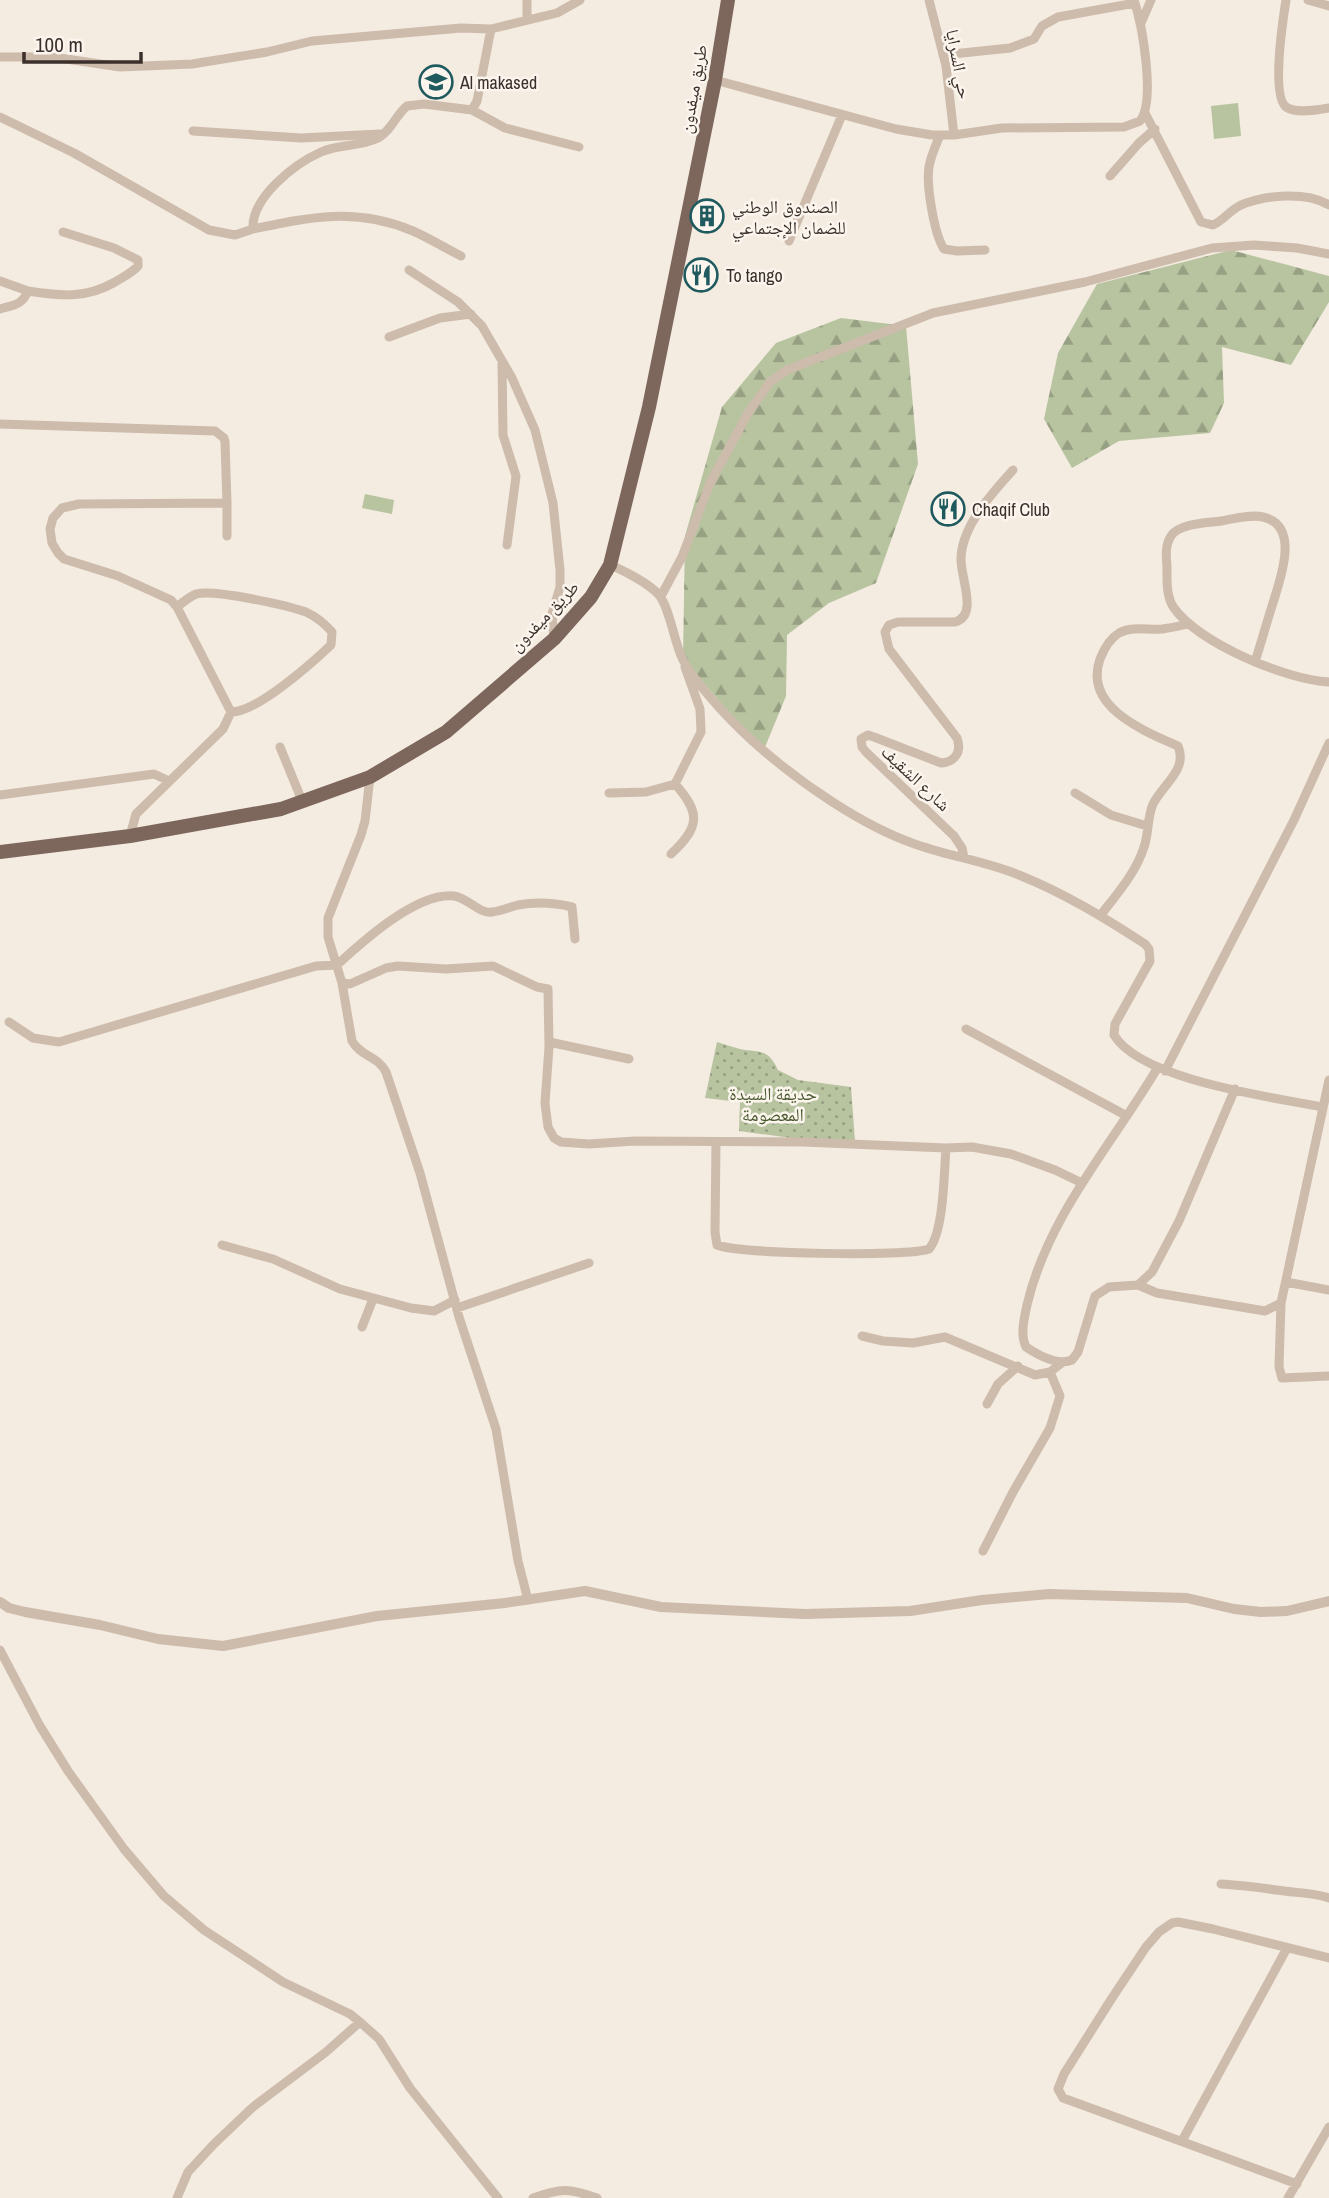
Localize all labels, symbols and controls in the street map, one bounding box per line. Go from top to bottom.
scale bar [24,21,142,65]
street label: حي السرايا [938,27,978,101]
text: 100 m [35,30,83,59]
street label: طريق ميفدون [673,42,713,136]
school or university icon: Al makased [417,63,455,101]
place label: Al makased [459,70,537,95]
place label: الصندوق الوطني للضمان الإجتماعي [732,194,846,242]
building icon: الصندوق الوطني للضمان الإجتماعي [688,197,726,235]
restaurant icon: To tango [682,256,720,294]
place label: To tango [726,263,783,288]
restaurant icon: Chaqif Club [929,490,967,528]
place label: Chaqif Club [972,497,1050,522]
street label: طريق ميفدون [504,575,584,657]
street label: شارع الشقيف [876,739,956,817]
park label: حديقة السيدة المعصومة [729,1081,817,1127]

